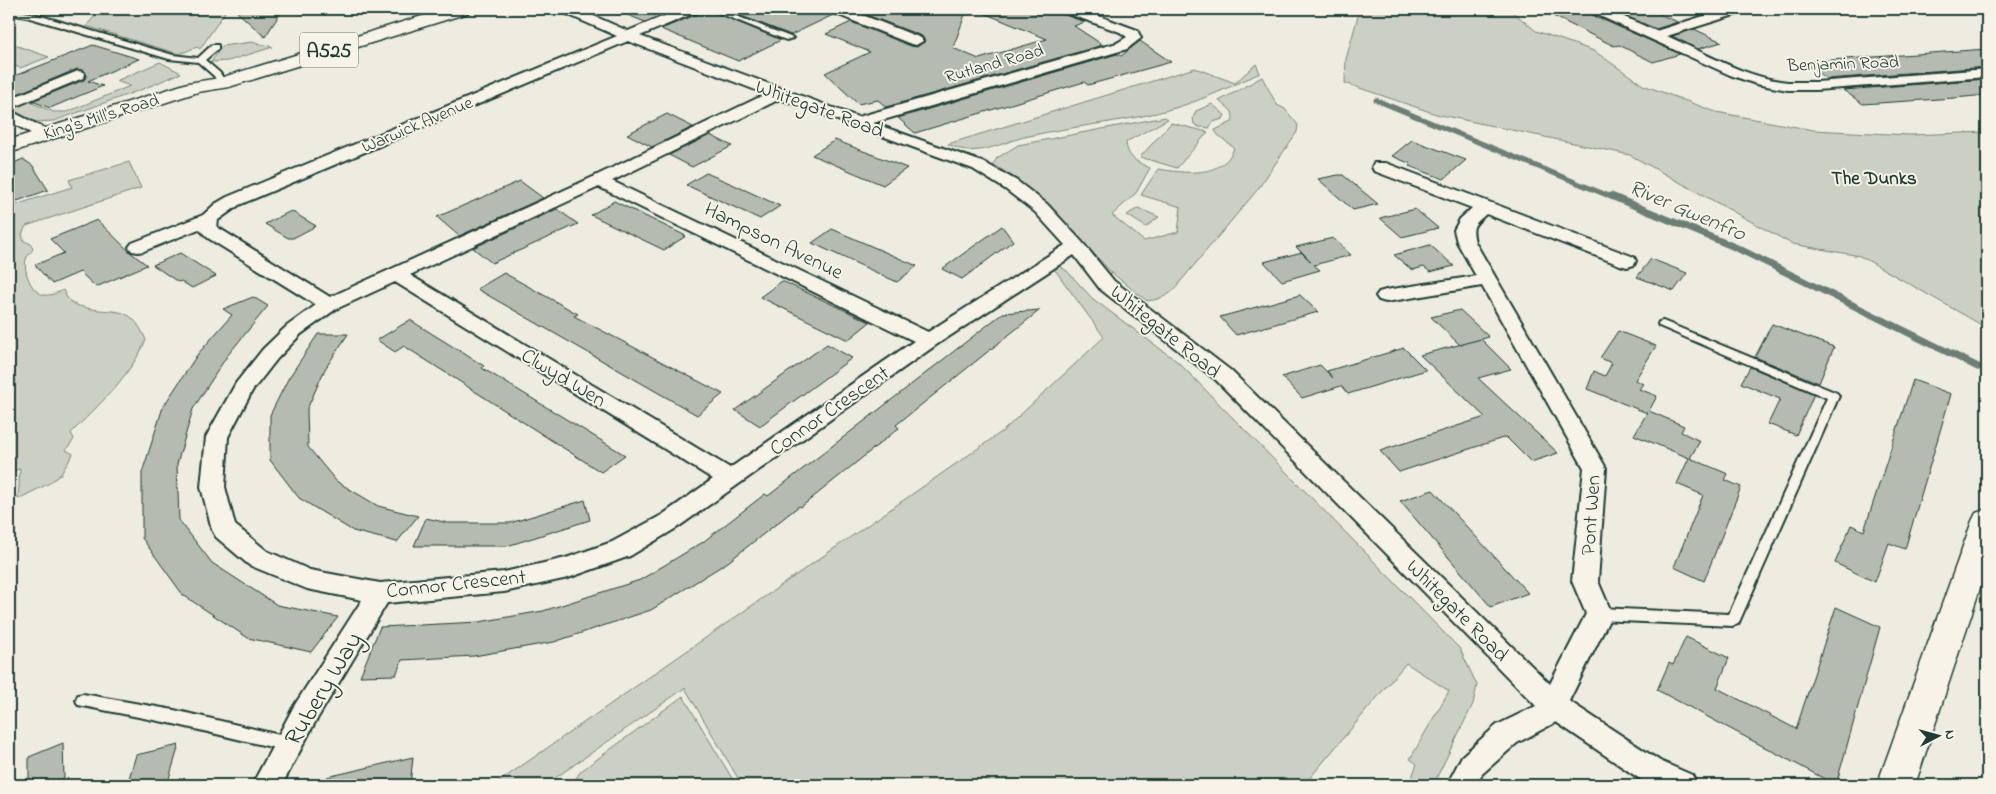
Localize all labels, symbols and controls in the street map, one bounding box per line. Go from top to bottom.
road number: A525 [300,32,358,68]
street label: Rutland Road [942,38,1047,91]
street label: Benjamin Road [1786,50,1900,80]
street label: Whitegate Road [750,73,888,149]
street label: King's Mill's Road [41,88,163,149]
street label: Warwick Avenue [358,90,478,161]
district label: The Dunks [1831,166,1917,193]
water label: River Gwenfro [1623,173,1752,251]
street label: Hampson Avenue [699,195,848,289]
street label: Whitegate Road [1102,279,1227,388]
street label: Clwyd Wen [514,342,611,418]
street label: Connor Crescent [764,359,896,464]
street label: Pont Wen [1574,474,1610,556]
street label: Whitegate Road [1397,553,1515,671]
street label: Connor Crescent [385,563,527,607]
street label: Rubery Way [276,626,374,754]
north arrow [1914,712,1964,762]
text: N [1939,729,1960,741]

